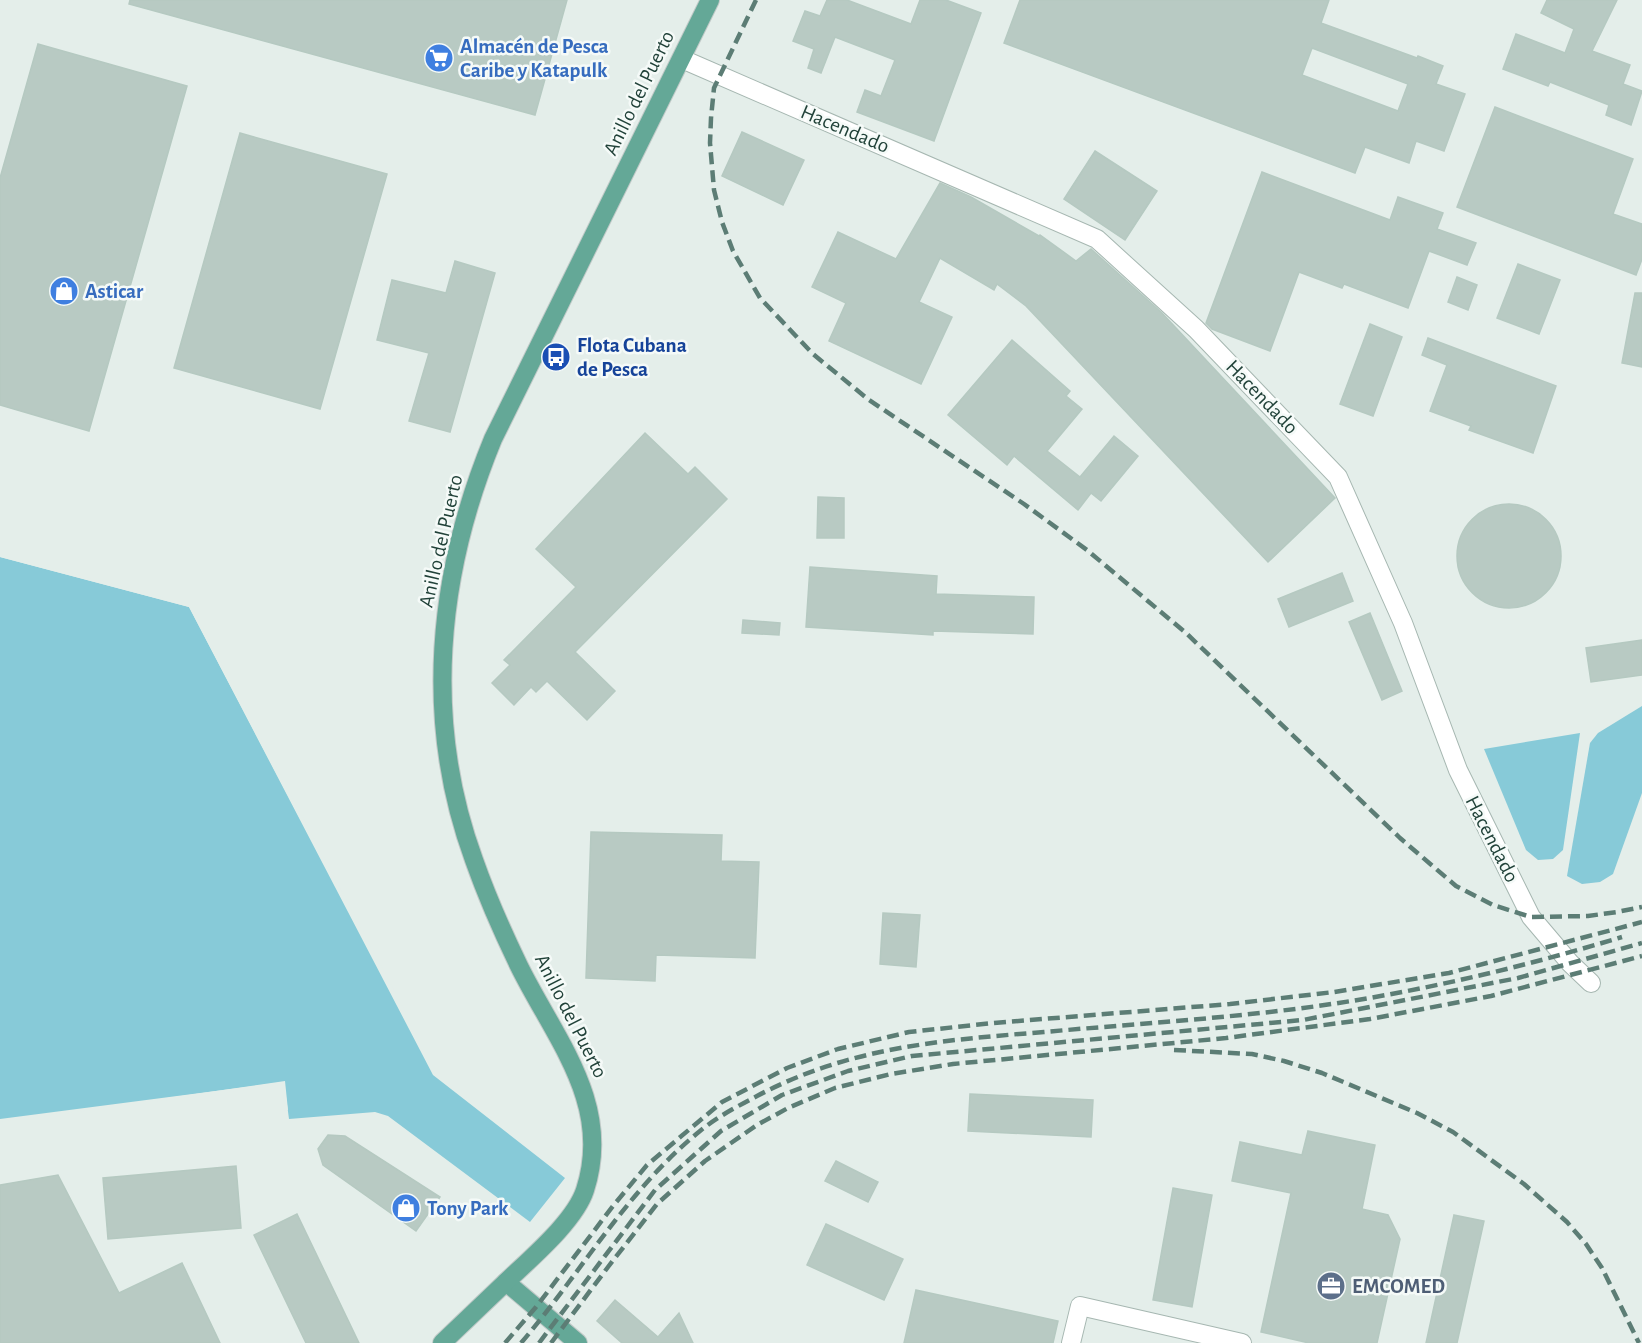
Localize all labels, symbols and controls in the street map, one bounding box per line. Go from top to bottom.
street label: Anillo del Puerto [600,27,678,159]
place label: Almacén de Pesca Caribe y Katapulk [460,36,609,81]
supermarket icon: Almacén de Pesca Caribe y Katapulk [423,42,455,74]
street label: Hacendado [798,101,892,157]
shop icon: Asticar [48,275,80,307]
place label: Asticar [85,281,144,302]
place label: Flota Cubana de Pesca [577,335,687,380]
bus stop icon: Flota Cubana de Pesca [540,341,572,373]
street label: Hacendado [1222,356,1302,438]
street label: Anillo del Puerto [416,473,466,609]
street label: Hacendado [1461,792,1523,886]
street label: Anillo del Puerto [531,951,611,1081]
shop icon: Tony Park [390,1192,422,1224]
place label: Tony Park [427,1198,509,1219]
office icon: EMCOMED [1315,1270,1347,1302]
place label: EMCOMED [1352,1276,1445,1297]

